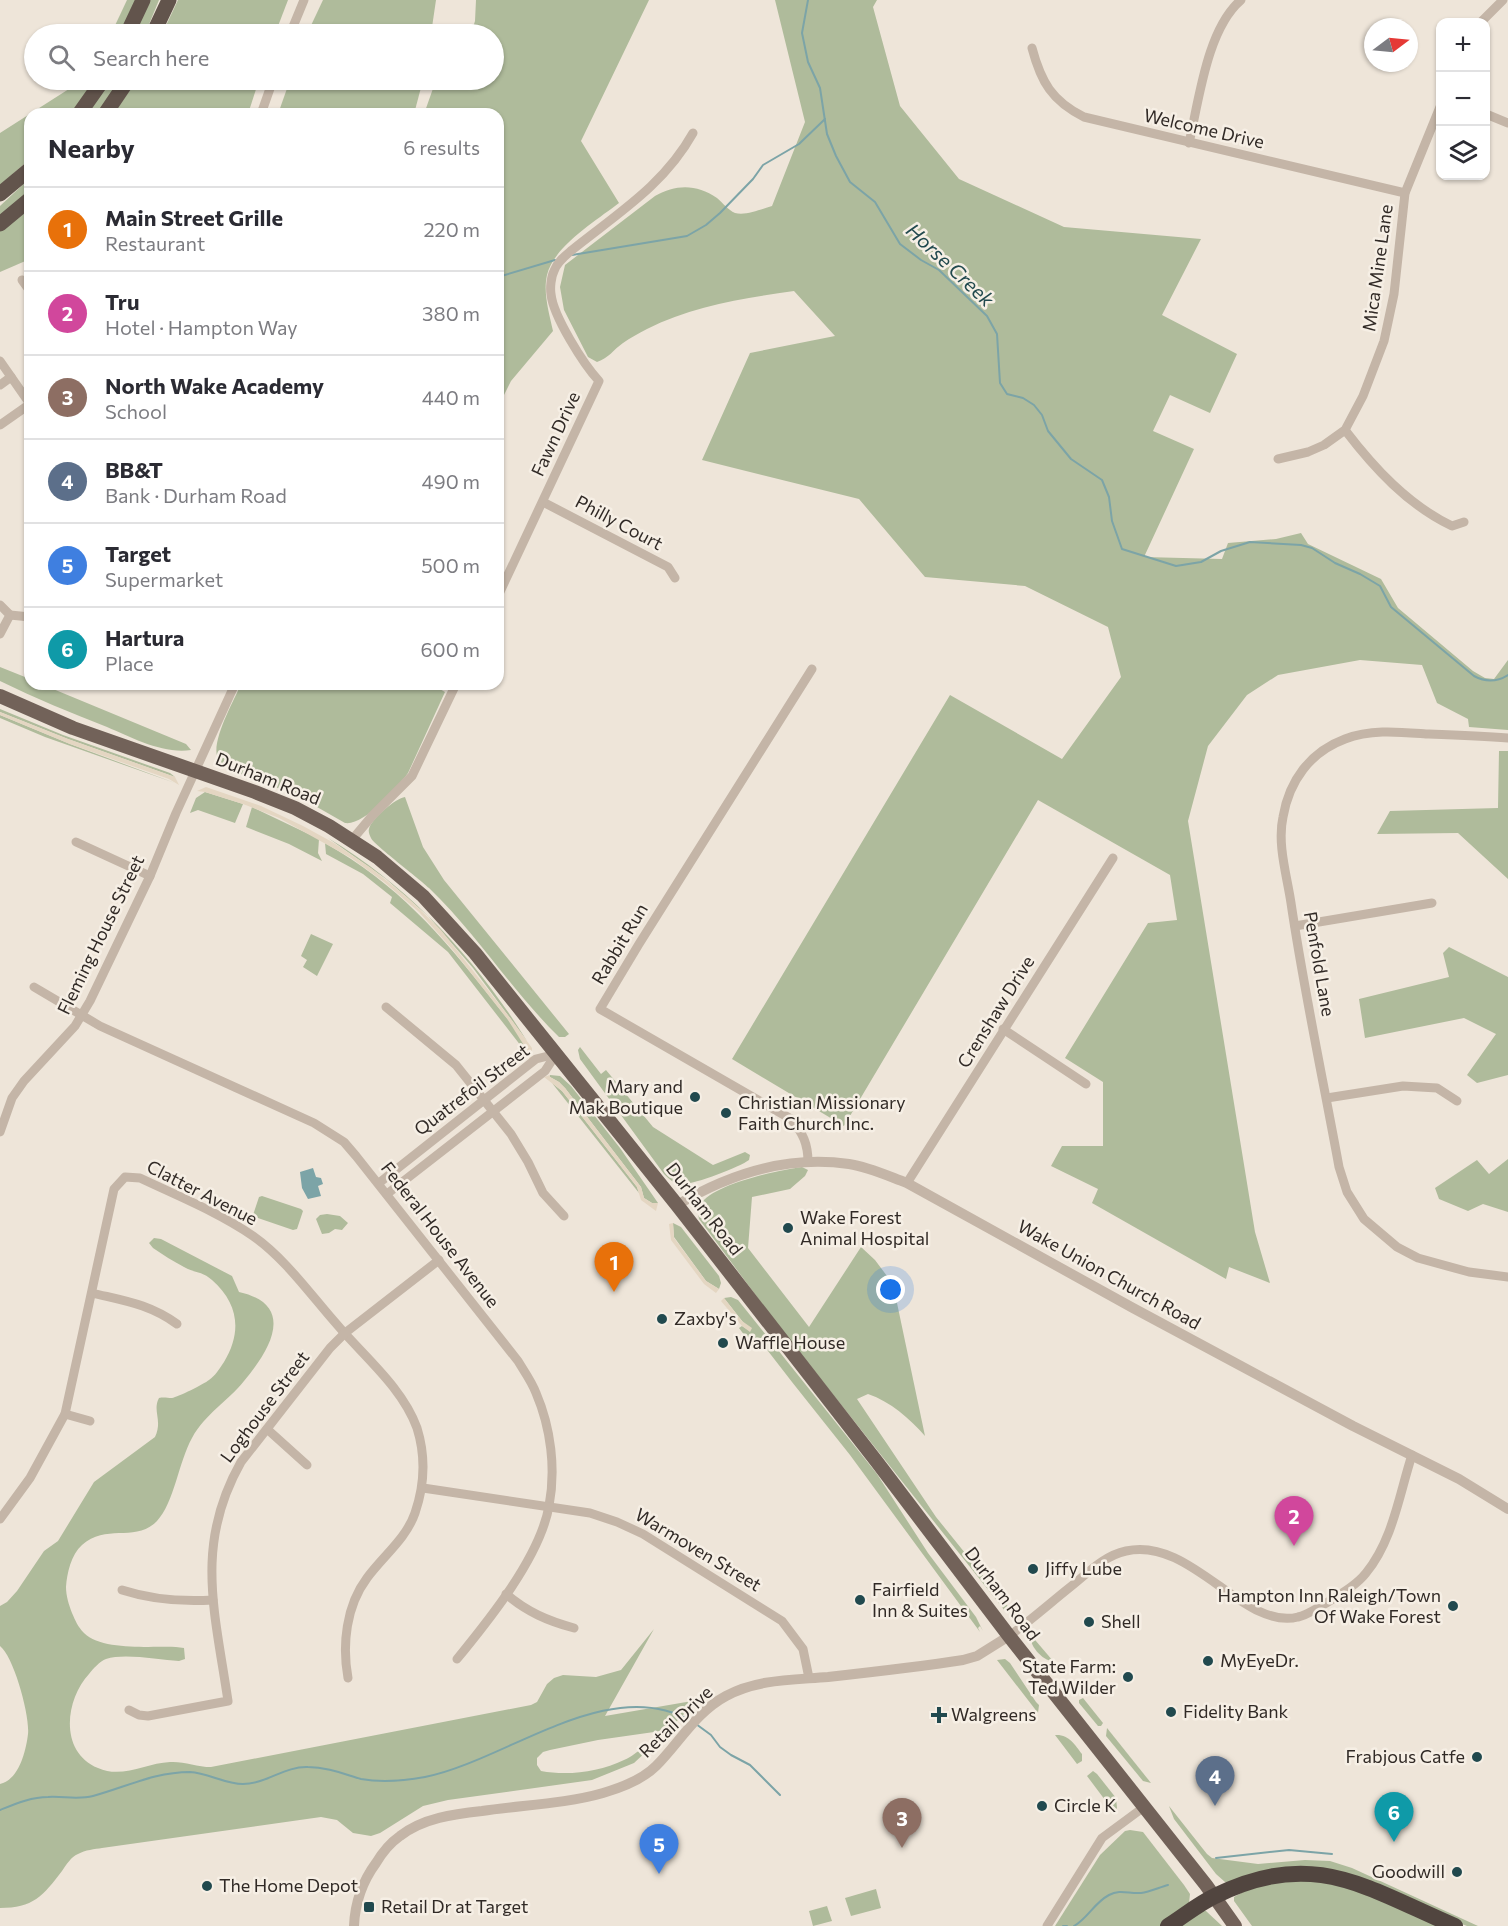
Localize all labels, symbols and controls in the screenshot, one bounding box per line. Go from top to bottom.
north arrow [1364,18,1418,72]
map controls [1436,18,1490,180]
button: + [1436,18,1490,72]
search box [24,24,504,90]
icon: search [45,41,78,74]
text: Search here [93,44,209,71]
button: − [1436,72,1490,126]
street label: Welcome Drive [1142,103,1267,153]
button: layers [1436,126,1490,180]
text: Nearby [48,132,135,163]
text: 6 results [403,135,480,159]
street label: Mica Mine Lane [1357,203,1397,333]
text: Main Street Grille [105,204,283,231]
text: 1 [63,217,72,241]
text: 220 m [424,217,480,241]
water label: Horse Creek [902,218,1000,312]
text: Restaurant [105,231,205,255]
text: Tru [105,288,139,315]
text: 2 [62,301,73,325]
text: 380 m [422,301,480,325]
text: Hotel · Hampton Way [105,315,298,339]
text: North Wake Academy [105,372,324,399]
text: 3 [62,385,73,409]
text: 440 m [422,385,480,409]
street label: Fawn Drive [526,388,584,479]
text: School [105,399,167,423]
text: BB&T [105,456,163,483]
text: 4 [61,469,74,493]
text: 490 m [422,469,480,493]
text: Bank · Durham Road [105,483,287,507]
street label: Philly Court [572,490,667,554]
text: Target [105,540,171,567]
text: 5 [62,553,73,577]
text: 500 m [421,553,480,577]
text: Supermarket [105,567,223,591]
text: Hartura [105,624,184,651]
text: 6 [61,637,74,661]
text: 600 m [420,637,480,661]
text: Place [105,651,154,675]
street label: Durham Road [213,747,324,809]
street label: Fleming House Street [52,851,148,1018]
street label: Rabbit Run [586,899,652,988]
street label: Penfold Lane [1300,910,1340,1018]
street label: Crenshaw Drive [952,951,1038,1072]
street label: Quatrefoil Street [409,1039,533,1140]
place label: Mary and Mak Boutique [569,1075,683,1118]
marker: Mary and Mak Boutique [688,1090,702,1104]
place label: Christian Missionary Faith Church Inc. [738,1091,906,1134]
marker: Christian Missionary Faith Church Inc. [719,1106,733,1120]
street label: Clatter Avenue [144,1155,261,1229]
street label: Federal House Avenue [377,1157,505,1312]
street label: Durham Road [662,1158,748,1259]
place label: Wake Forest Animal Hospital [800,1206,929,1249]
street label: Wake Union Church Road [1014,1215,1205,1334]
marker: Wake Forest Animal Hospital [781,1221,795,1235]
pin: 1 [594,1242,634,1292]
your location [876,1275,905,1304]
place label: Zaxby's [674,1307,737,1329]
marker: Zaxby's [655,1312,669,1326]
place label: Waffle House [735,1331,845,1353]
marker: Waffle House [716,1336,730,1350]
street label: Loghouse Street [215,1346,313,1467]
pin: 2 [1274,1496,1314,1546]
street label: Warmoven Street [631,1503,766,1595]
street label: Durham Road [960,1542,1045,1645]
place label: Jiffy Lube [1045,1557,1122,1579]
marker: Jiffy Lube [1026,1562,1040,1576]
place label: Fairfield Inn & Suites [872,1578,968,1621]
place label: Hampton Inn Raleigh/Town Of Wake Forest [1217,1584,1441,1627]
marker: Fairfield Inn & Suites [853,1593,867,1607]
marker: Hampton Inn Raleigh/Town Of Wake Forest [1446,1599,1460,1613]
place label: Shell [1101,1610,1141,1632]
marker: Shell [1082,1615,1096,1629]
place label: MyEyeDr. [1220,1649,1299,1671]
marker: MyEyeDr. [1201,1654,1215,1668]
place label: State Farm: Ted Wilder [1022,1655,1116,1698]
marker: State Farm: Ted Wilder [1121,1670,1135,1684]
street label: Retail Drive [634,1681,717,1762]
place label: Fidelity Bank [1183,1700,1289,1722]
place label: Walgreens [951,1703,1037,1725]
marker: Fidelity Bank [1164,1705,1178,1719]
marker: Walgreens [932,1708,946,1722]
place label: Frabjous Catfe [1346,1745,1465,1767]
marker: Frabjous Catfe [1470,1750,1484,1764]
pin: 4 [1196,1756,1234,1806]
pin: 6 [1374,1792,1414,1842]
place label: Circle K [1054,1794,1116,1816]
pin: 3 [882,1798,922,1848]
marker: Circle K [1035,1799,1049,1813]
pin: 5 [640,1824,678,1874]
place label: Goodwill [1372,1860,1445,1882]
marker: Goodwill [1450,1865,1464,1879]
place label: The Home Depot [219,1874,358,1896]
marker: The Home Depot [200,1879,214,1893]
place label: Retail Dr at Target [381,1895,528,1917]
marker: Retail Dr at Target [362,1900,376,1914]

